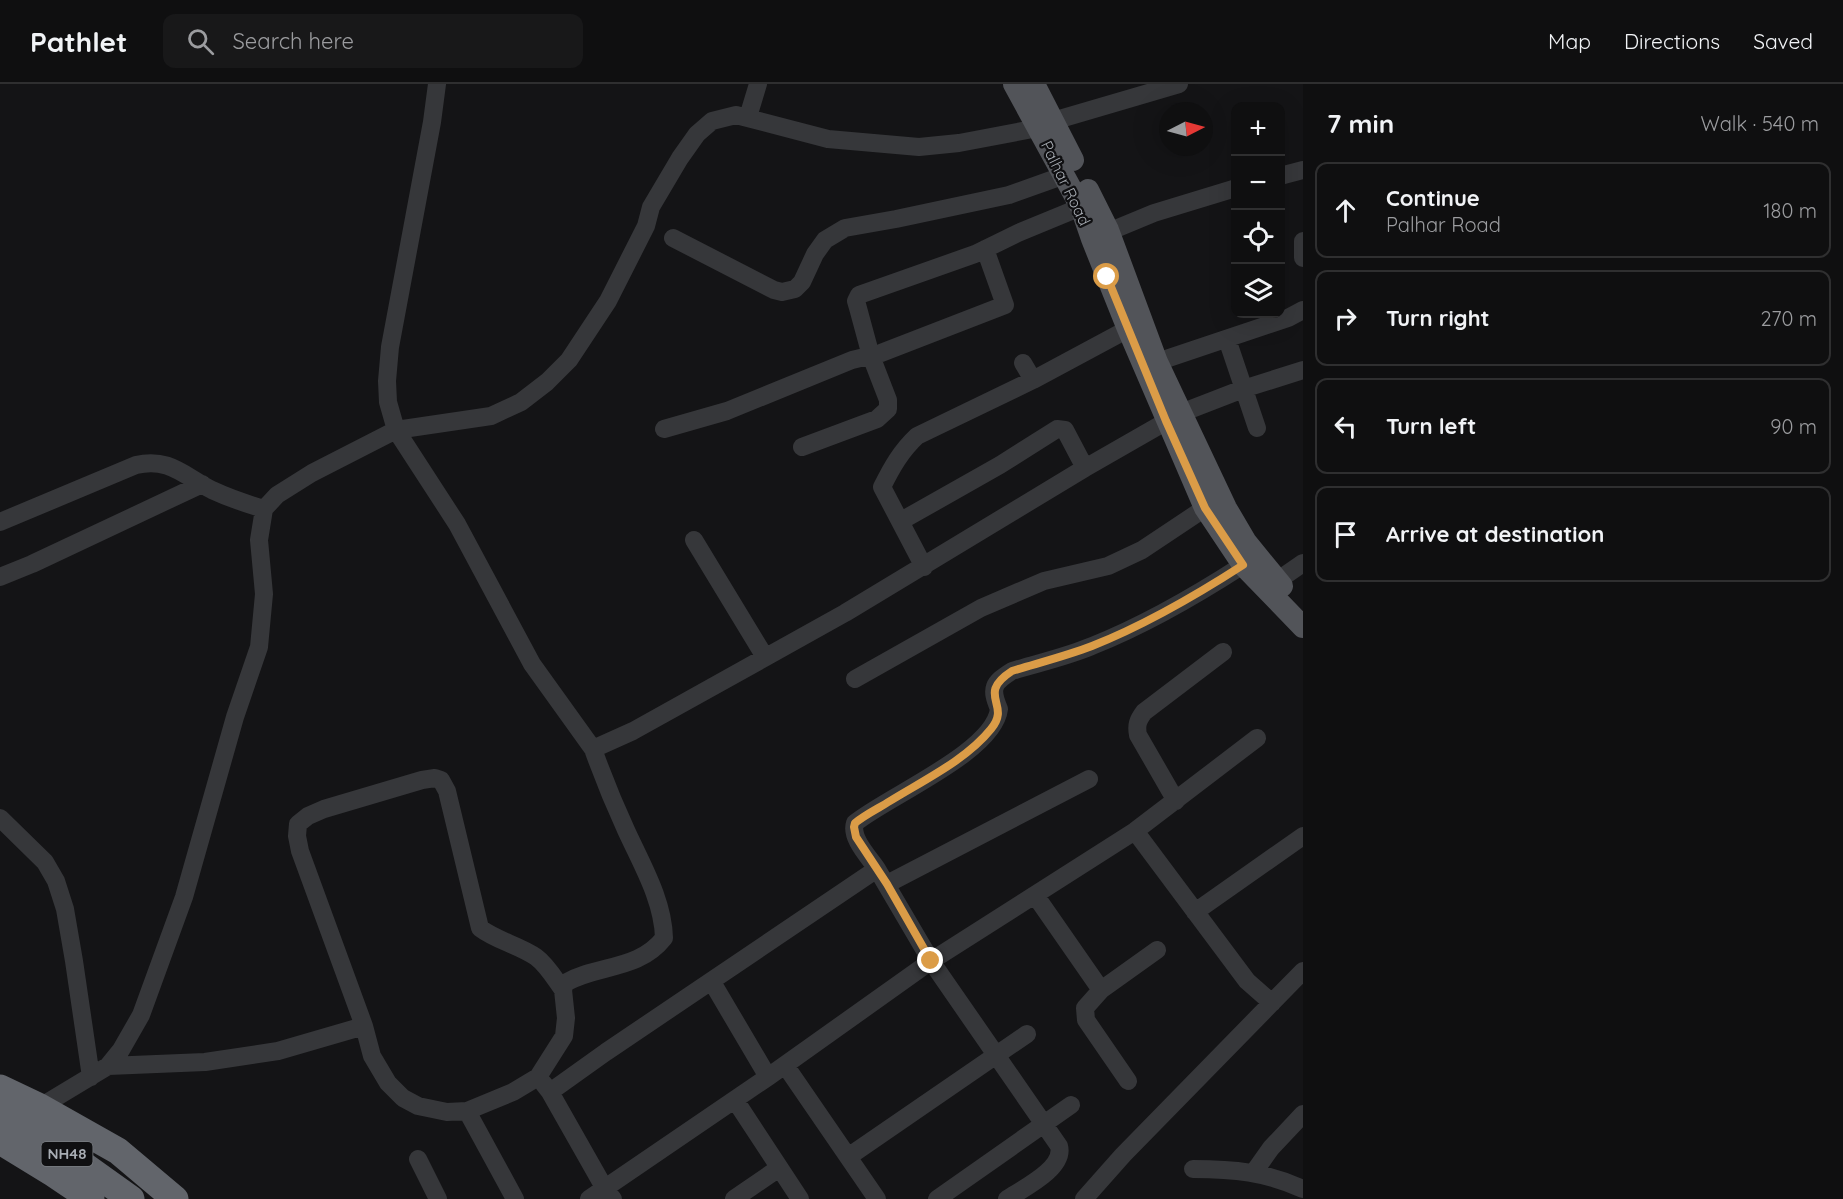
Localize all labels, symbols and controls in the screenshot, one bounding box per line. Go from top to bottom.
search box [163,14,583,68]
text: Pathlet [30,24,127,59]
icon: search [184,25,217,58]
text: Search here [232,27,354,55]
text: Map [1548,28,1591,54]
text: Directions [1624,28,1720,54]
text: Saved [1753,28,1813,54]
north arrow [1159,102,1213,156]
map controls [1231,102,1285,318]
button: + [1231,102,1285,156]
text: 7 min [1327,107,1394,140]
text: Walk · 540 m [1701,111,1819,136]
street label: Palhar Road [1037,137,1095,229]
button: − [1231,156,1285,210]
text: Continue [1386,184,1480,212]
icon: ahead [1329,194,1362,227]
text: 180 m [1763,198,1817,223]
button: locate [1231,210,1285,264]
text: Palhar Road [1386,212,1501,237]
route start [1093,263,1119,289]
button: layers [1231,264,1285,318]
icon: right [1329,302,1362,335]
text: Turn right [1386,304,1490,332]
text: 270 m [1760,306,1817,331]
icon: left [1329,410,1362,443]
text: Turn left [1386,412,1476,440]
text: 90 m [1770,414,1817,439]
icon: arrive [1329,518,1362,551]
text: Arrive at destination [1386,520,1604,548]
route end [917,947,943,973]
road number: NH48 [42,1142,92,1166]

